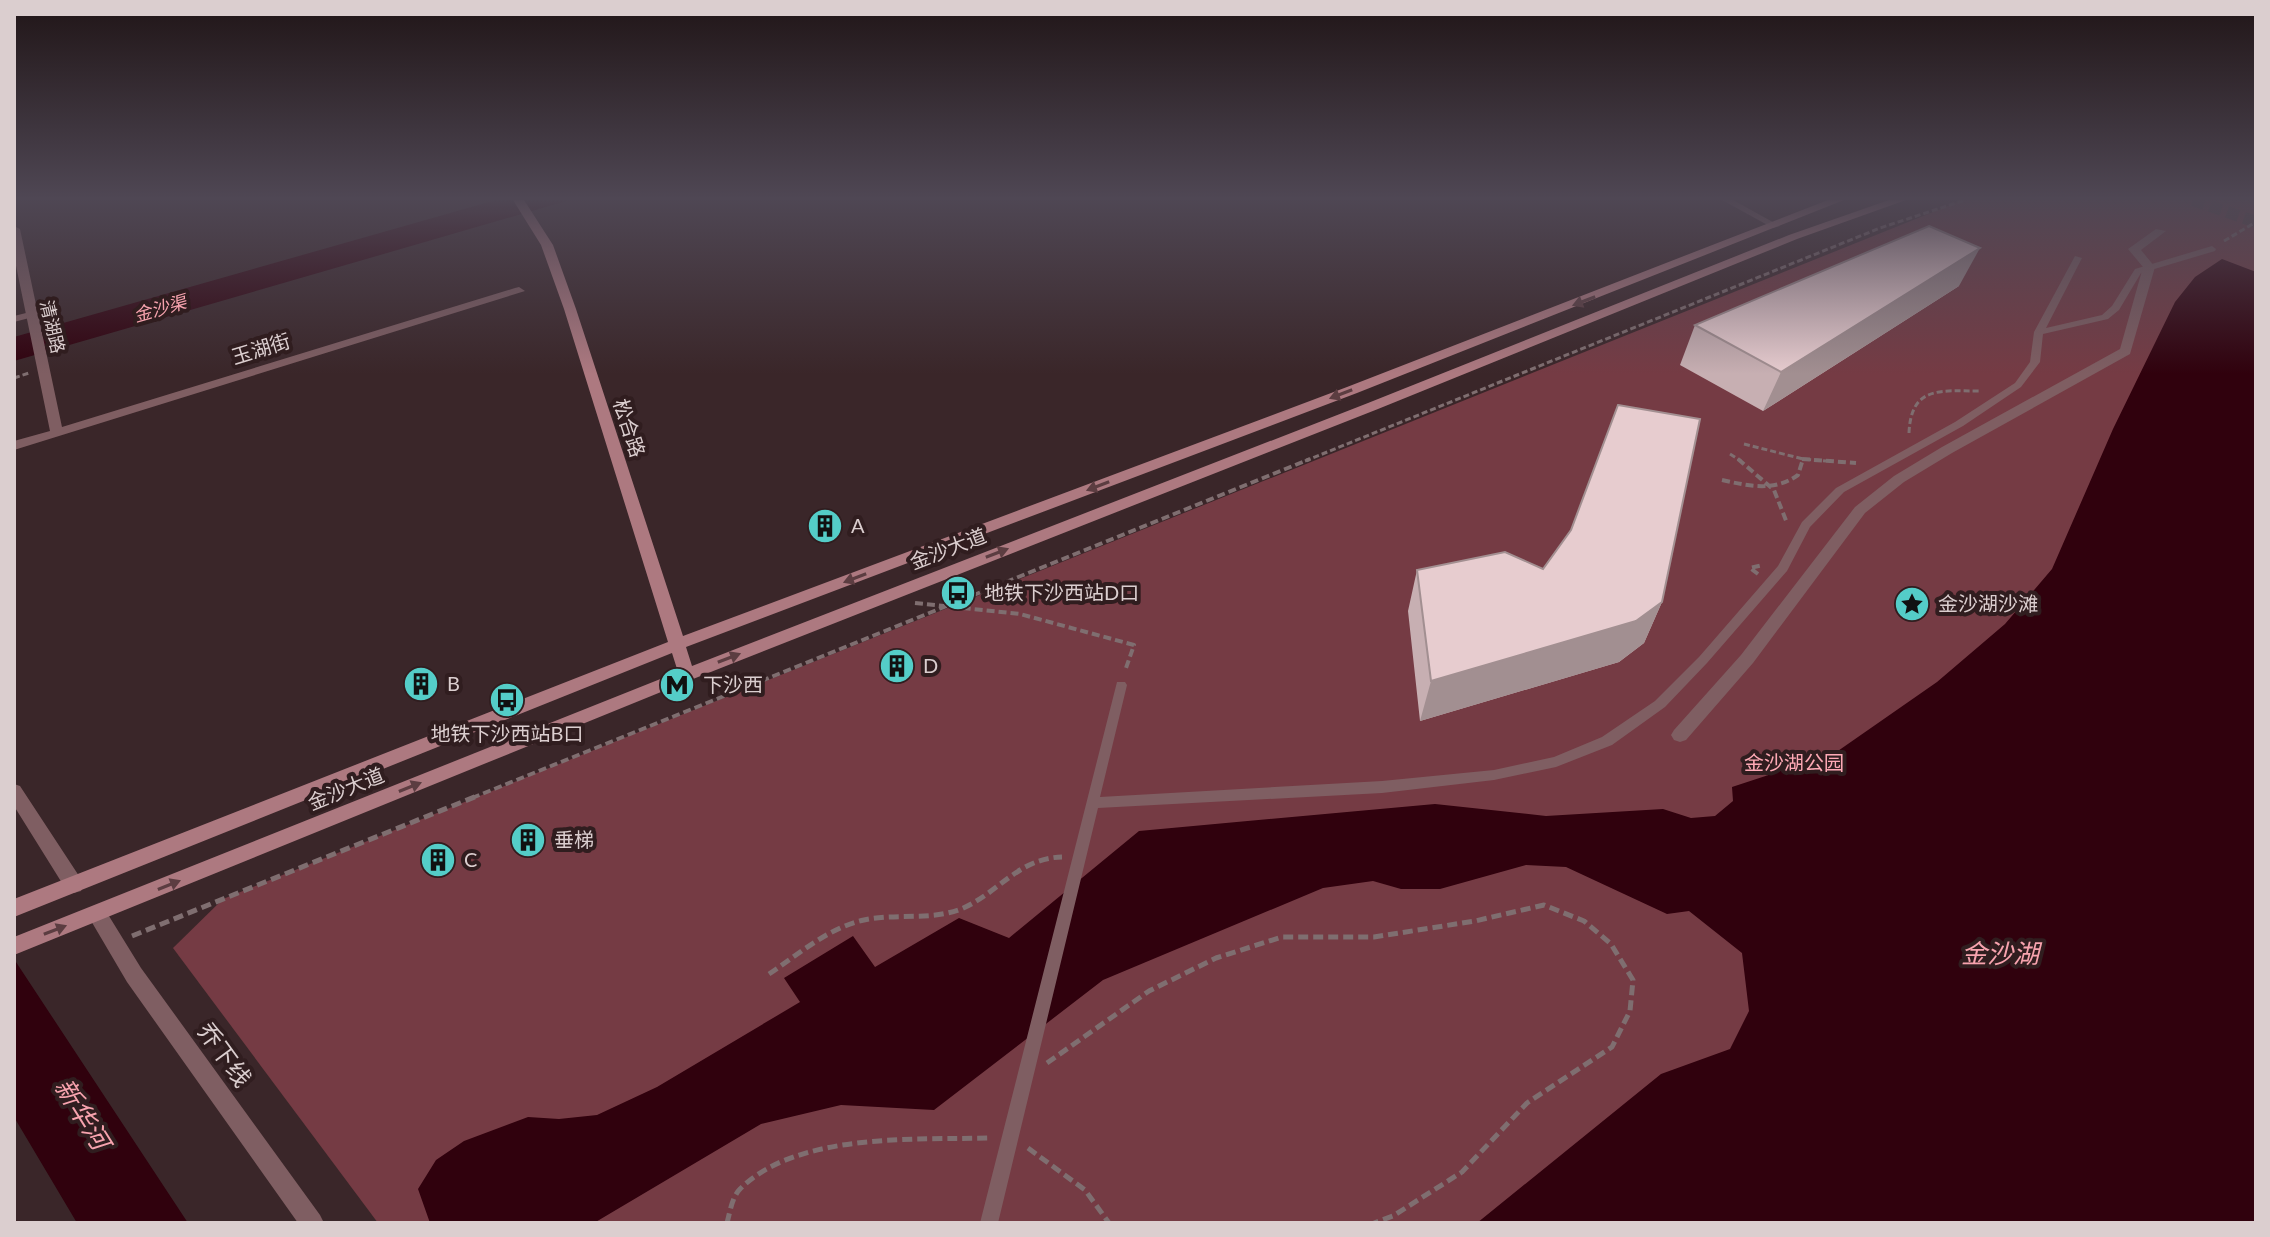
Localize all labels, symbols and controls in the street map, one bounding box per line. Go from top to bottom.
water label: 金沙渠 [131,289,192,326]
one-way arrow [1572,295,1596,308]
street label: 清湖路 [36,298,70,356]
street label: 玉湖街 [229,328,293,368]
one-way arrow [1329,388,1353,401]
street label: 松合路 [609,395,651,460]
one-way arrow [1086,480,1110,493]
building icon: A [806,507,844,545]
place label: A [851,513,865,537]
street label: 金沙大道 [906,523,989,574]
one-way arrow [985,547,1009,560]
one-way arrow [843,572,867,585]
bus stop icon: 地铁下沙西站D口 [939,574,977,612]
place label: 地铁下沙西站D口 [984,580,1139,604]
place icon: 金沙湖沙滩 [1893,585,1931,623]
place label: 金沙湖沙滩 [1938,591,2038,615]
building icon: D [878,647,916,685]
one-way arrow [717,651,741,664]
place label: D [923,653,938,677]
building icon: B [402,665,440,703]
metro station icon: 下沙西 [658,666,696,704]
place label: B [447,671,460,695]
place label: 下沙西 [703,672,763,696]
bus stop icon: 地铁下沙西站B口 [488,681,526,719]
place label: 地铁下沙西站B口 [431,721,583,745]
park label: 金沙湖公园 [1744,750,1844,774]
street label: 金沙大道 [304,762,387,814]
one-way arrow [398,780,422,793]
building icon: 垂梯 [509,821,547,859]
place label: 垂梯 [554,827,594,851]
building icon: C [419,841,457,879]
place label: C [464,847,477,871]
one-way arrow [157,878,181,891]
one-way arrow [43,923,67,936]
water label: 金沙湖 [1961,937,2043,969]
street label: 乔下线 [192,1016,258,1092]
water label: 新华河 [49,1072,120,1159]

